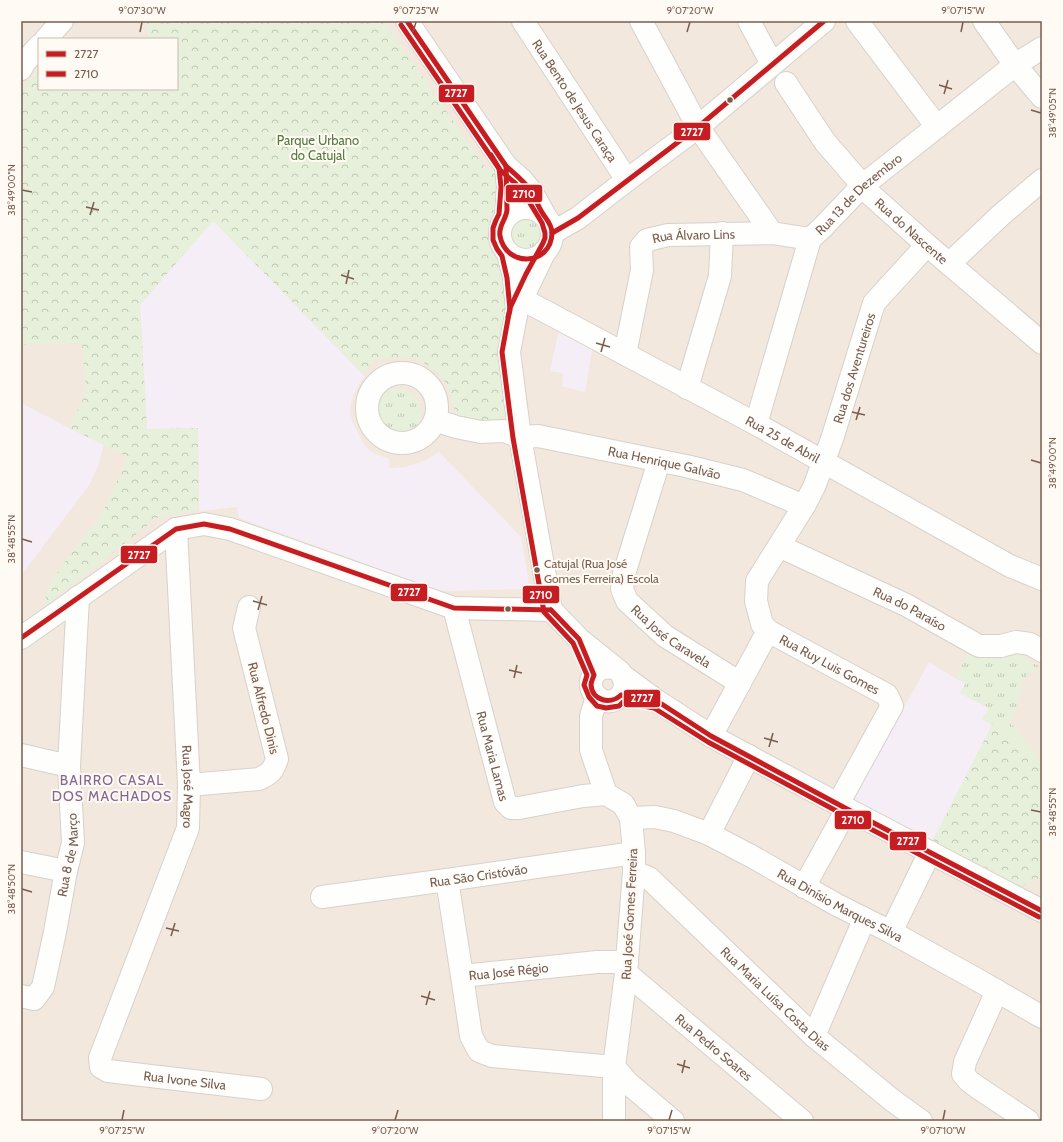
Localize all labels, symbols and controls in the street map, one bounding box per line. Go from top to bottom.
text: 9°07'30"W [118,4,166,17]
text: 9°07'25"W [393,4,439,17]
text: 9°07'20"W [666,4,714,17]
text: 9°07'15"W [941,4,985,17]
street label: Rua Bento de Jesus Caraça [529,36,621,166]
legend [38,38,178,90]
text: 2727 [74,46,99,61]
text: 2710 [74,66,99,81]
line badge: 2727 [438,84,475,103]
text: 2727 [445,86,468,100]
text: 38°49'05"N [1046,88,1059,138]
unlabelled marker [725,95,735,105]
line badge: 2727 [673,122,711,141]
text: 2727 [681,125,704,139]
park label: Parque Urbano do Catujal [277,132,359,164]
street label: Rua 13 de Dezembro [812,150,905,238]
text: 38°49'00"N [5,164,18,216]
line badge: 2710 [505,184,543,203]
text: 2710 [512,187,536,201]
street label: Rua do Nascente [872,194,952,268]
street label: Rua Álvaro Lins [650,226,736,247]
street label: Rua dos Aventureiros [829,310,879,425]
street label: Rua 25 de Abril [743,412,823,466]
text: 38°49'00"N [1046,437,1059,489]
street label: Rua Henrique Galvão [607,442,723,482]
text: 38°48'55"N [5,515,18,563]
line badge: 2727 [120,545,158,564]
text: 2727 [128,548,151,562]
place label: Catujal (Rua José Gomes Ferreira) Escola [544,556,659,586]
marker: Catujal (Rua José Gomes Ferreira) Escola [532,565,542,575]
line badge: 2727 [390,583,428,602]
street label: Rua do Paraíso [871,583,949,634]
text: 2727 [398,585,421,599]
line badge: 2710 [522,585,560,604]
text: 2710 [529,588,553,602]
street label: Rua José Caravela [628,601,715,671]
unlabelled marker [503,604,513,614]
street label: Rua Ruy Luis Gomes [777,631,883,698]
street label: Rua Alfredo Dinis [245,660,283,756]
line badge: 2727 [623,689,661,708]
text: 2727 [631,691,654,705]
street label: Rua Maria Lamas [473,709,513,803]
street label: Rua José Magro [179,745,197,828]
district label: BAIRRO CASAL DOS MACHADOS [52,771,172,805]
text: 38°48'55"N [1046,788,1059,836]
line badge: 2710 [834,810,872,830]
street label: Rua 8 de Março [53,813,81,898]
text: 2710 [841,813,865,827]
line badge: 2727 [889,831,927,851]
text: 2727 [897,834,920,848]
street label: Rua José Gomes Ferreira [618,847,640,980]
street label: Rua São Cristóvão [428,860,529,890]
text: 38°48'50"N [5,864,18,914]
street label: Rua Dinísio Marques Silva [775,865,906,945]
street label: Rua Maria Luísa Costa Dias [717,943,834,1054]
street label: Rua José Régio [468,959,549,983]
street label: Rua Pedro Soares [672,1010,756,1084]
street label: Rua Ivone Silva [143,1067,228,1093]
text: 9°07'25"W [99,1124,145,1137]
text: 9°07'20"W [371,1124,419,1137]
text: 9°07'15"W [647,1124,691,1137]
text: 9°07'10"W [920,1124,966,1137]

